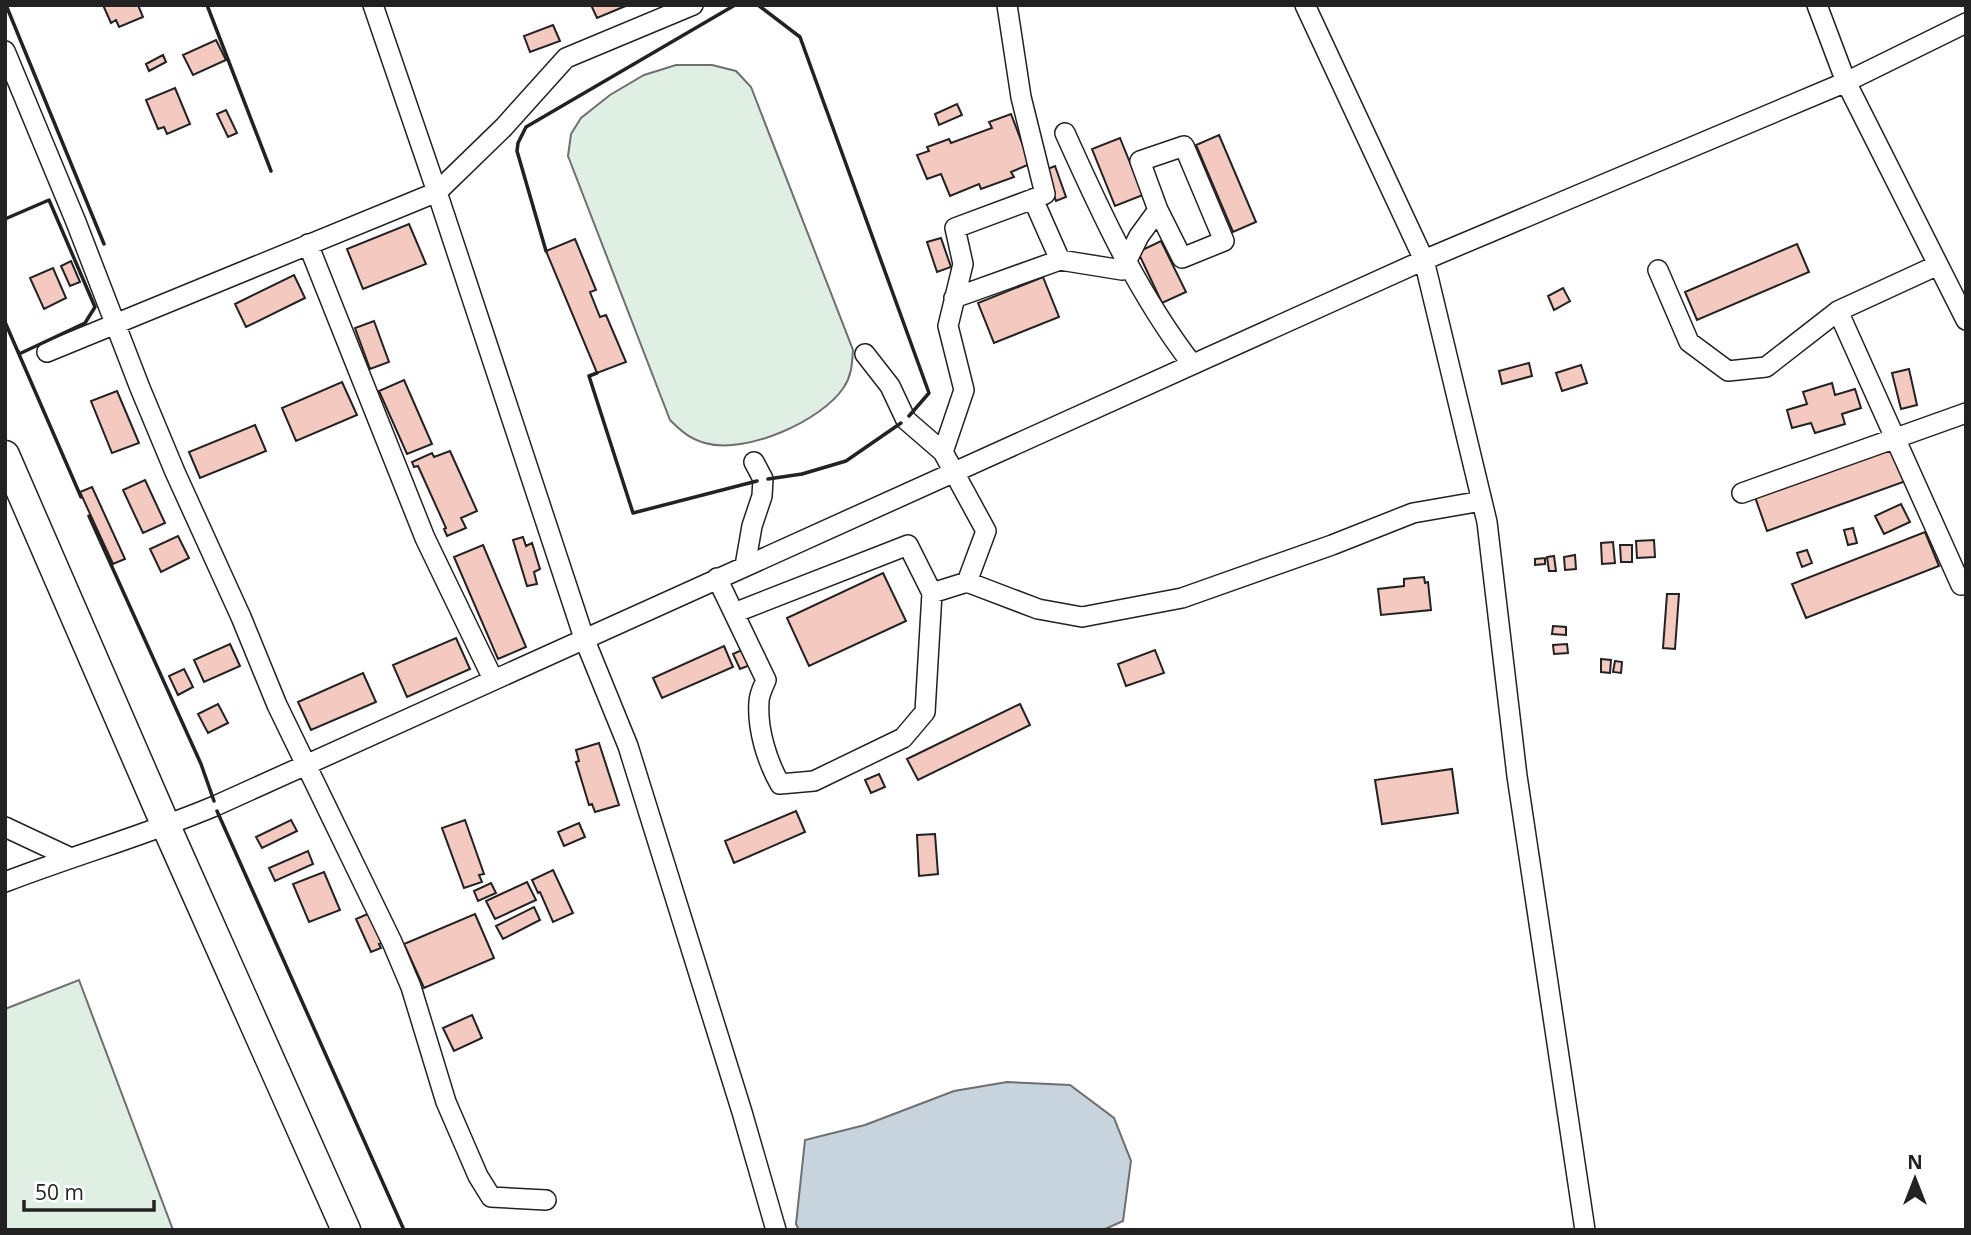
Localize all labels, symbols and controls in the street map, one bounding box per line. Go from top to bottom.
north arrow [1880,1144,1950,1214]
text: N [1907,1149,1923,1175]
scale bar [24,1168,154,1212]
text: 50 m [35,1178,84,1206]

